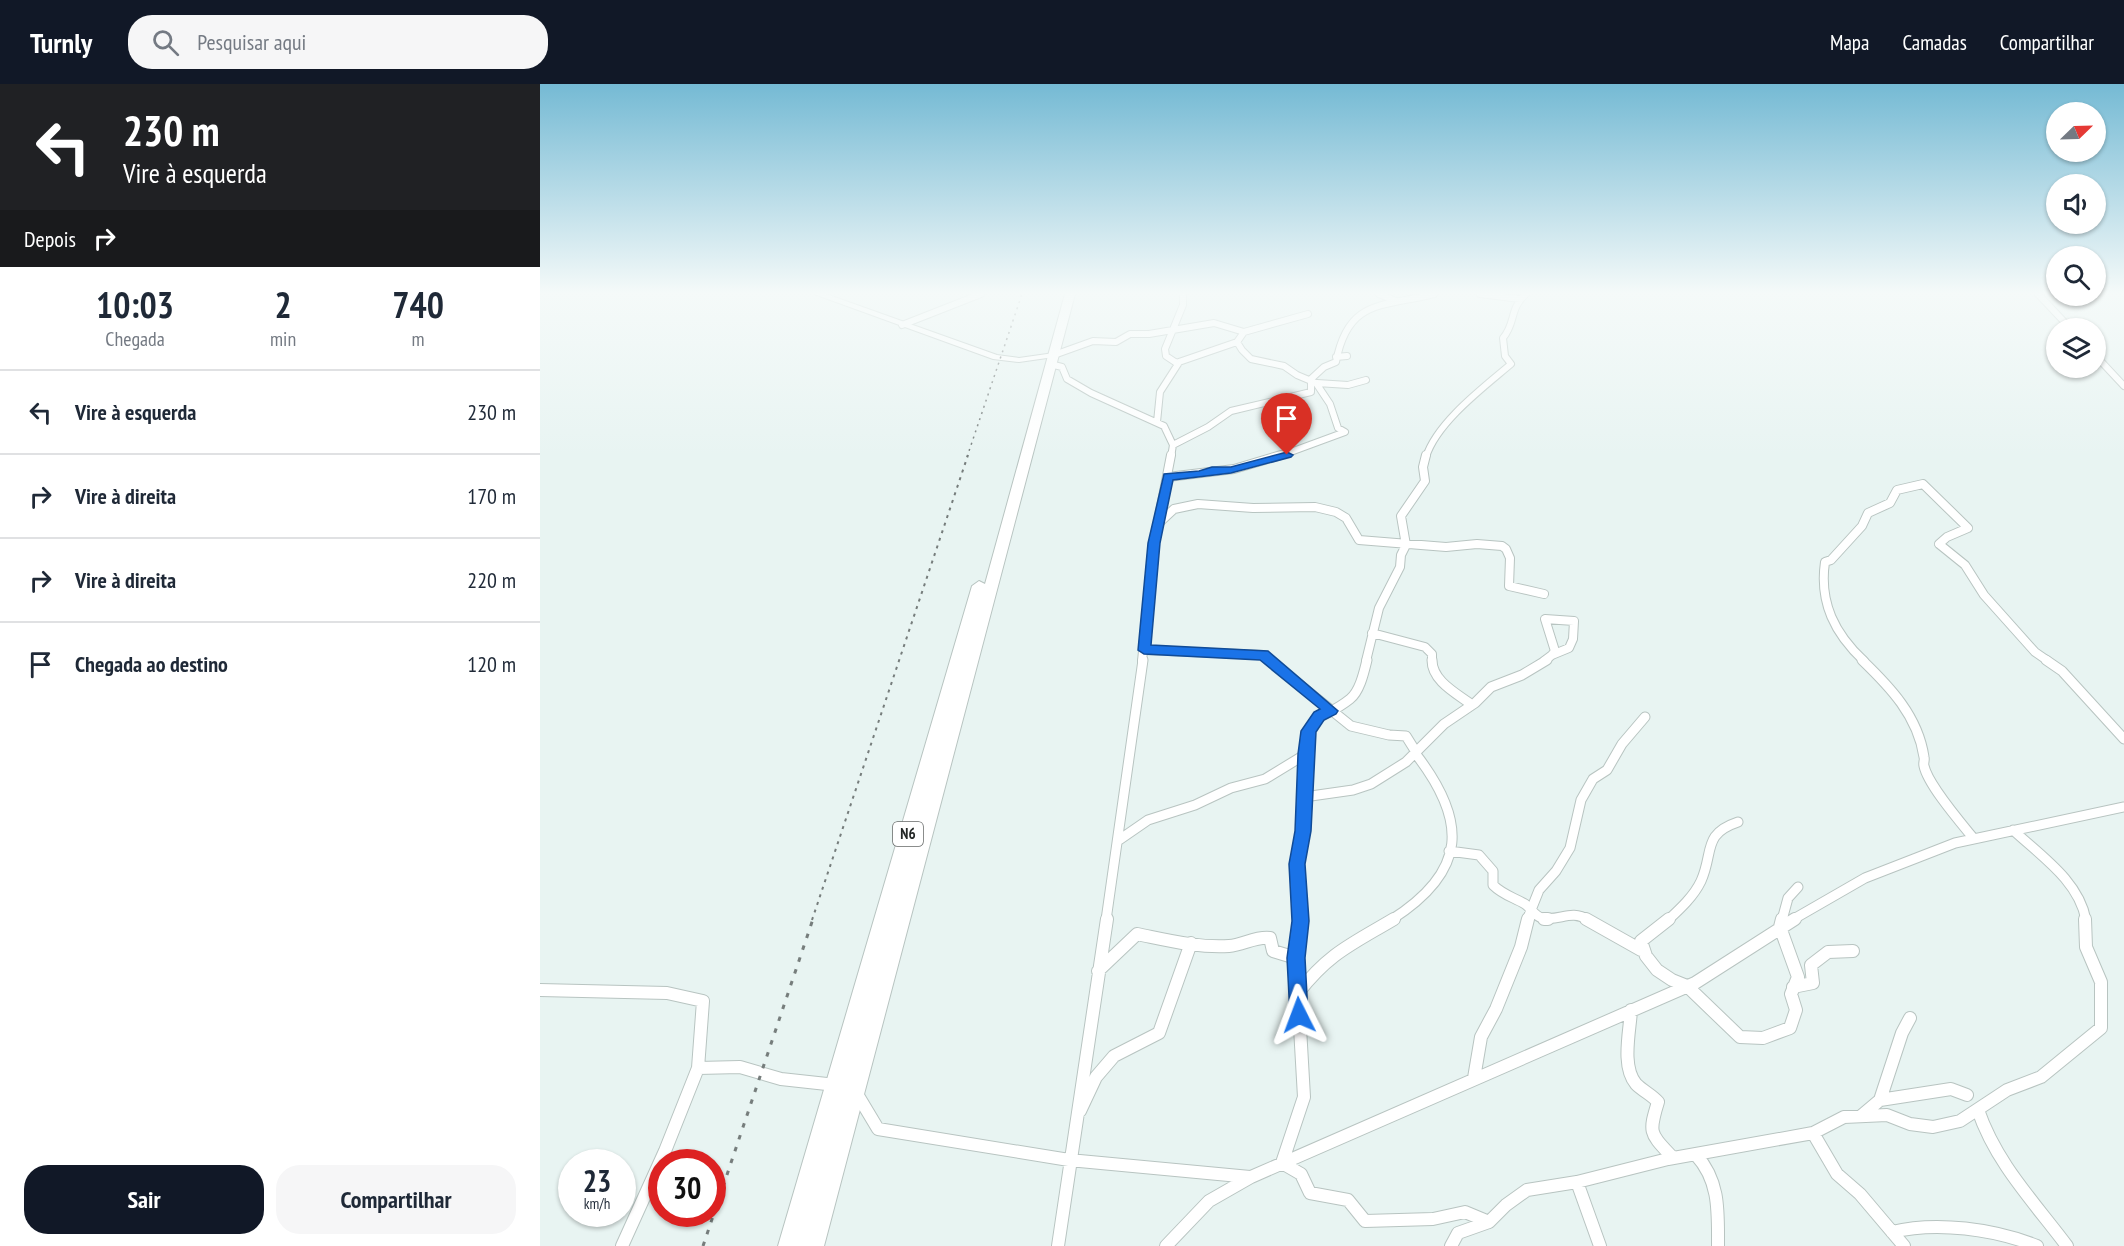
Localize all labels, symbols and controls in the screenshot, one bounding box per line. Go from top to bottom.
search box [128,15,548,69]
text: Turnly [30,24,92,61]
icon: search [149,26,182,59]
text: Pesquisar aqui [197,28,306,56]
text: Mapa [1830,29,1869,56]
text: Camadas [1902,29,1967,56]
text: Compartilhar [2000,29,2094,56]
north arrow [2046,102,2106,162]
map controls [2046,102,2106,378]
text: 230 m [123,103,220,158]
icon: left [24,108,102,186]
text: Vire à esquerda [123,156,267,190]
button: sound [2046,174,2106,234]
icon: right [88,222,121,255]
text: Depois [24,225,76,253]
button: search [2046,246,2106,306]
text: 10:03 [96,281,174,328]
text: 2 [274,281,292,328]
text: 740 [392,281,444,328]
button: layers [2046,318,2106,378]
text: Chegada [105,326,165,352]
text: min [270,326,296,352]
text: m [412,326,425,352]
pin [1261,393,1312,455]
icon: left [24,396,57,429]
text: Vire à esquerda [75,398,196,426]
text: 230 m [467,398,516,426]
icon: arrive [1270,402,1303,435]
icon: right [24,480,57,513]
text: Vire à direita [75,482,176,510]
text: 170 m [467,482,516,510]
icon: right [24,564,57,597]
text: Vire à direita [75,566,176,594]
text: 220 m [467,566,516,594]
icon: arrive [24,648,57,681]
text: Chegada ao destino [75,650,228,678]
text: 120 m [467,650,516,678]
road number: N6 [893,822,923,846]
position arrow [1267,983,1331,1047]
speed limit sign: 30 [648,1149,726,1227]
text: 23 [583,1161,611,1200]
button: Sair [24,1165,264,1234]
button: Compartilhar [276,1165,516,1234]
text: km/h [584,1194,610,1213]

